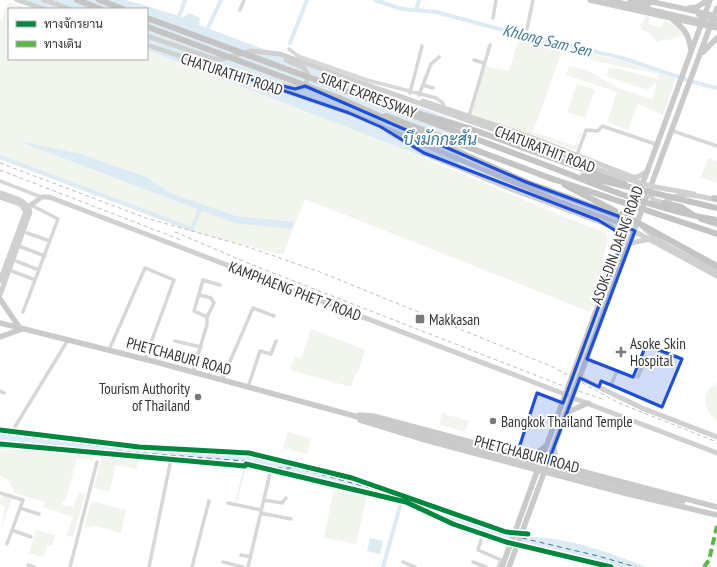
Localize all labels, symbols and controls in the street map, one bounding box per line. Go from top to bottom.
legend [8,8,148,60]
text: ทางจักรยาน [44,16,103,31]
water label: Khlong Sam Sen [501,19,594,61]
text: ทางเดิน [44,36,82,51]
street label: CHATURATHIT ROAD [179,49,286,99]
street label: SIRAT EXPRESSWAY [317,68,419,122]
street label: CHATURATHIT ROAD [492,121,598,177]
water label: บึงมักกะสัน [403,129,477,149]
street label: ASOK-DIN DAENG ROAD [587,183,647,307]
street label: KAMPHAENG PHET 7 ROAD [226,257,364,325]
place label: Makkasan [429,310,480,329]
marker: Makkasan [414,313,426,325]
street label: PHETCHABURI ROAD [124,333,234,379]
place label: Asoke Skin Hospital [630,334,686,370]
marker: Asoke Skin Hospital [615,346,627,358]
place label: Tourism Authority of Thailand [99,379,190,415]
marker: Tourism Authority of Thailand [193,392,203,402]
place label: Bangkok Thailand Temple [501,412,633,431]
marker: Bangkok Thailand Temple [488,416,498,426]
street label: PHETCHABURI ROAD [472,431,582,477]

